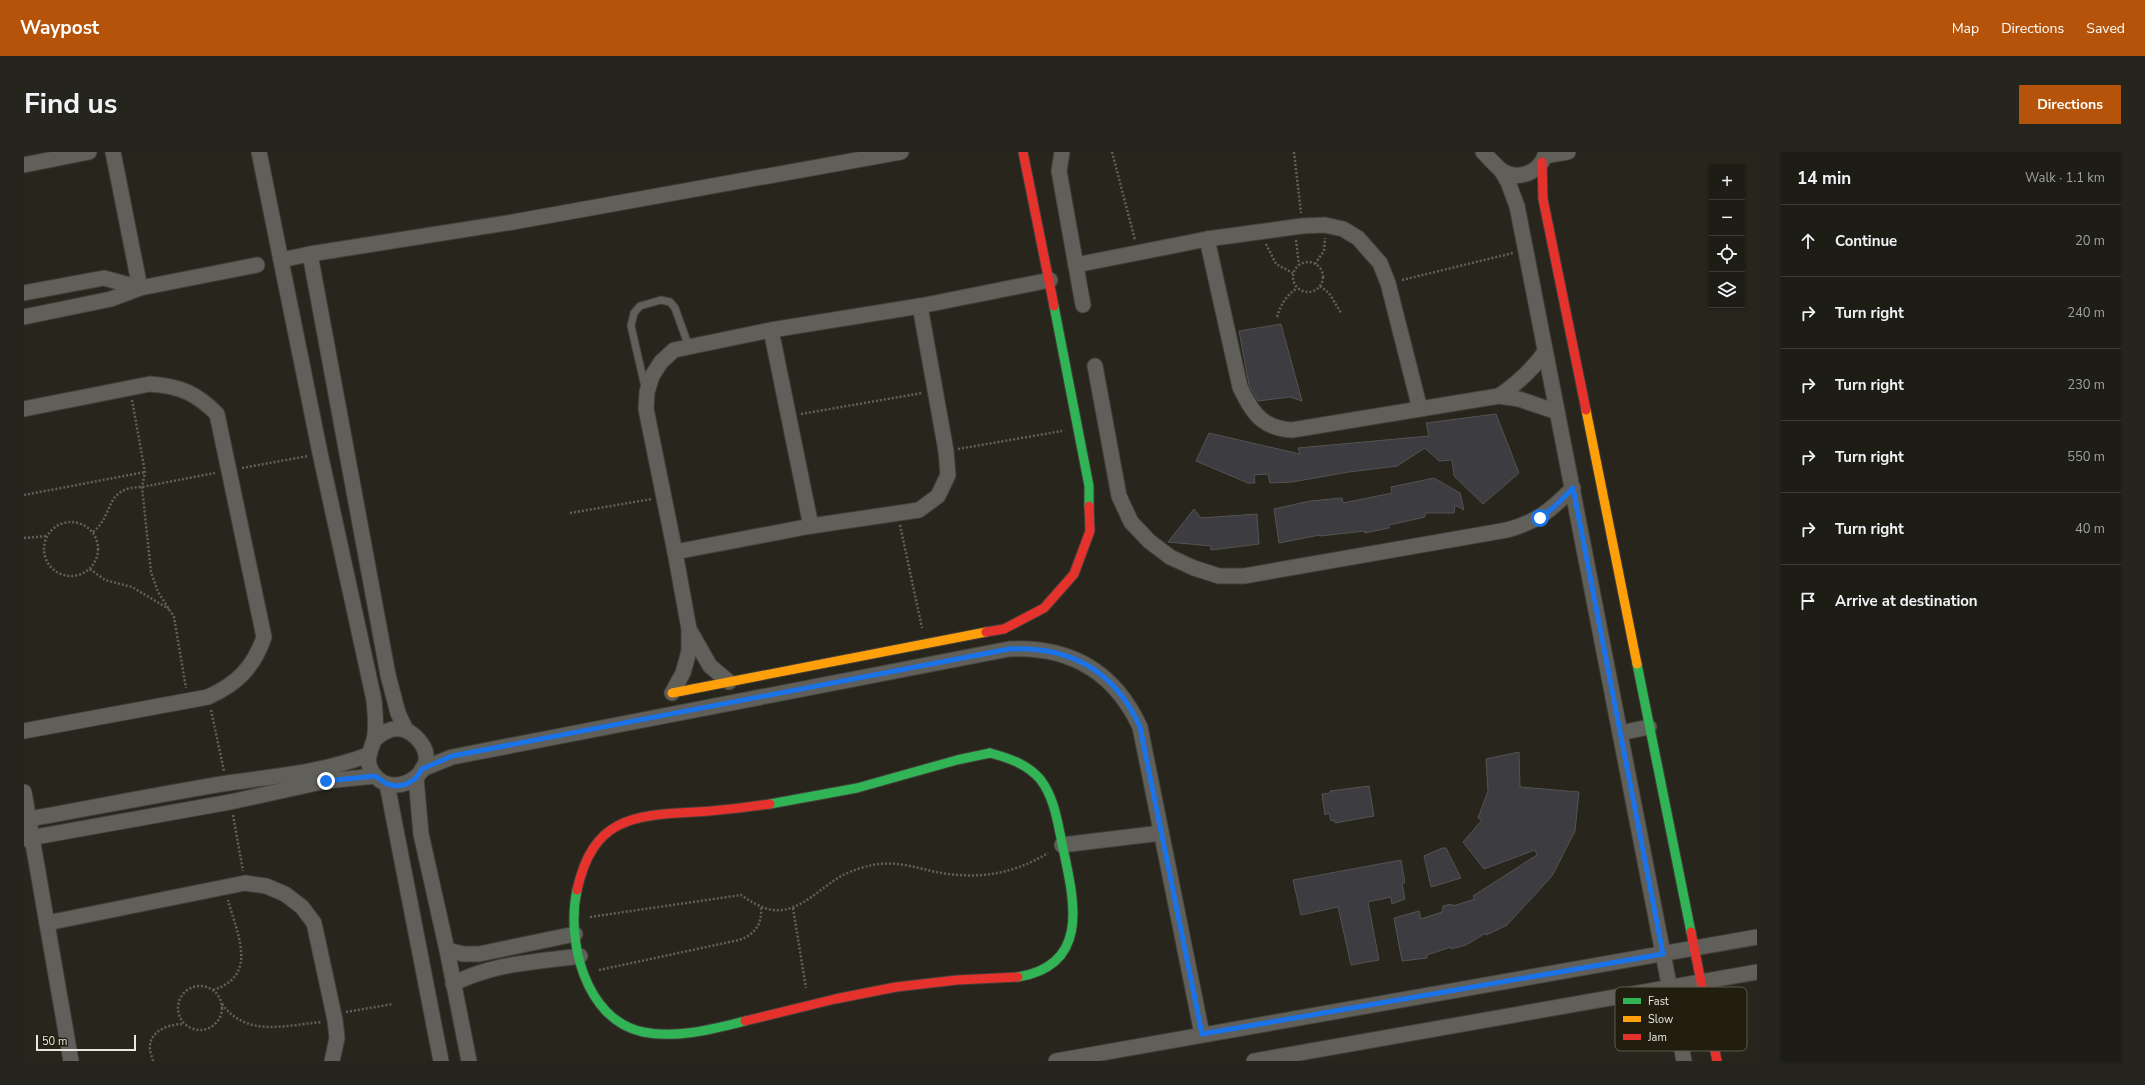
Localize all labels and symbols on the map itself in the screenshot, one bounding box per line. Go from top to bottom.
route start [1531,509,1549,527]
route end [317,772,335,790]
legend [1615,987,1747,1051]
text: Fast [1648,994,1669,1009]
text: Slow [1648,1012,1673,1027]
text: Jam [1647,1030,1667,1045]
scale bar [36,1033,136,1052]

